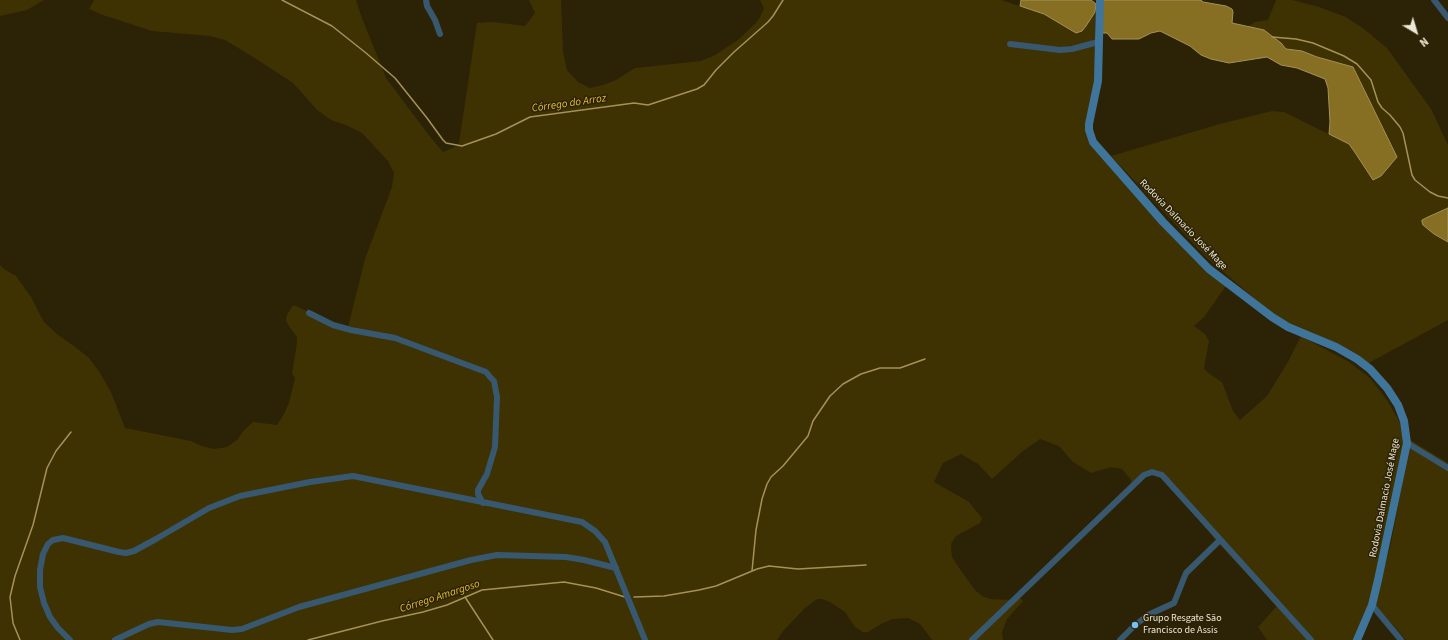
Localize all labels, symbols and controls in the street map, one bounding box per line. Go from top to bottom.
north arrow [1396,12,1436,52]
text: N [1416,34,1431,50]
water label: Córrego do Arroz [531,92,607,116]
street label: Rodovia Dalmacio José Mage [1137,177,1229,273]
street label: Rodovia Dalmacio José Mage [1368,437,1402,559]
water label: Córrego Amargoso [398,578,482,616]
place label: Grupo Resgate São Francisco de Assis [1143,613,1222,636]
marker: Grupo Resgate São Francisco de Assis [1130,620,1140,630]

